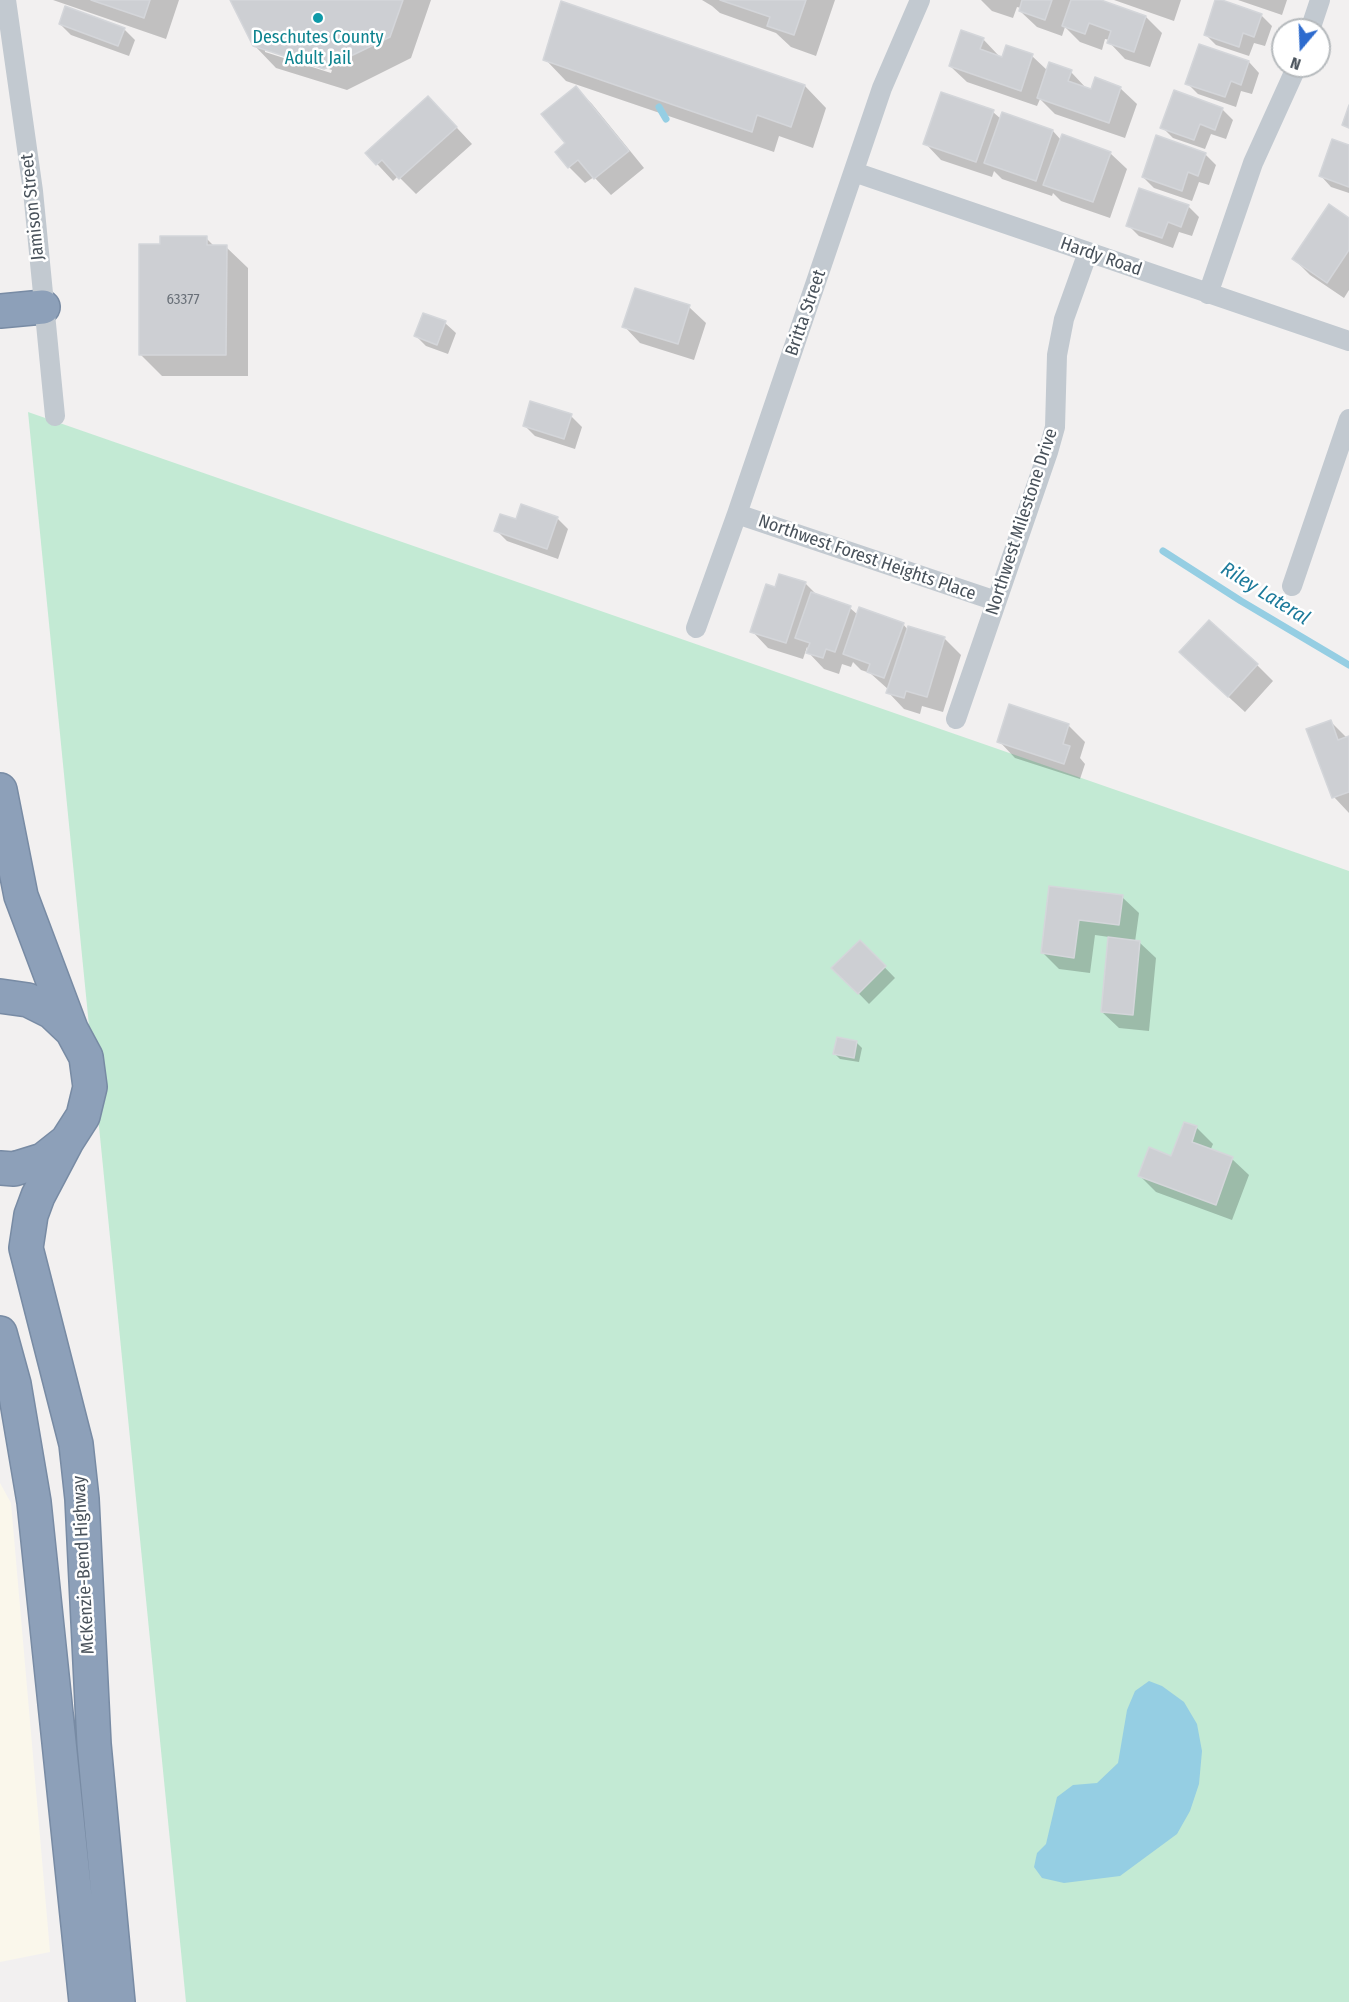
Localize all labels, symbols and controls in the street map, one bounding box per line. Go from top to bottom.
marker: Deschutes County Adult Jail [311,11,325,25]
north arrow [1271,18,1331,78]
place label: Deschutes County Adult Jail [252,27,384,70]
text: N [1288,53,1303,74]
street label: Jamison Street [17,153,49,261]
street label: Hardy Road [1057,233,1145,281]
street label: Britta Street [781,267,831,359]
house number: 63377 [167,291,199,309]
street label: Northwest Milestone Drive [982,426,1062,618]
street label: Northwest Forest Heights Place [755,511,979,605]
water label: Riley Lateral [1216,557,1314,631]
street label: McKenzie-Bend Highway [69,1475,99,1655]

